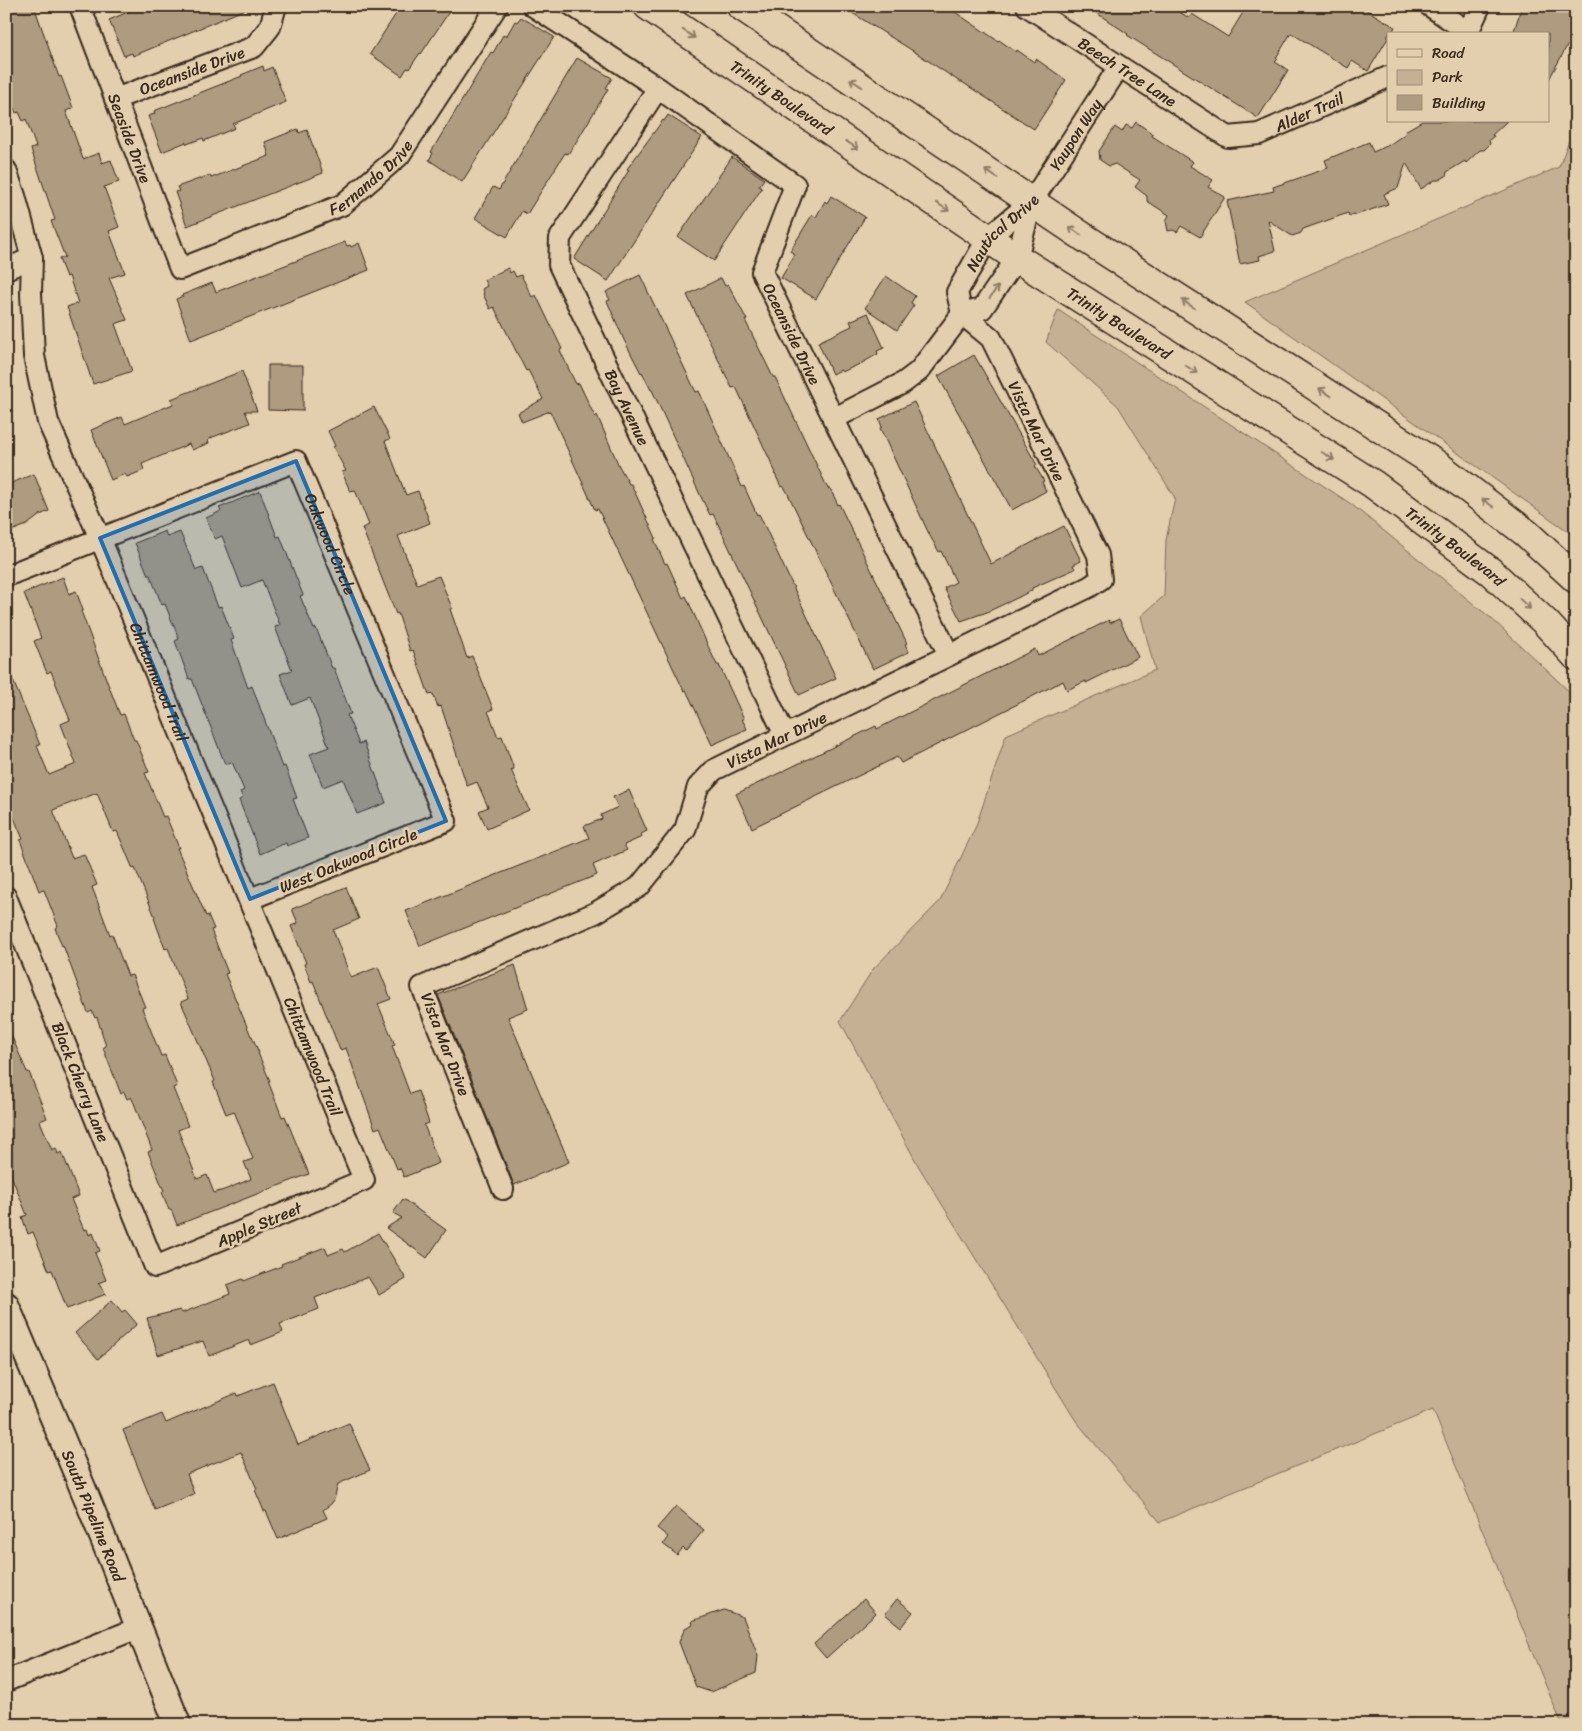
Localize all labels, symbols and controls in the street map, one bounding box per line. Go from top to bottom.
one-way arrow [682,29,696,39]
street label: Beech Tree Lane [1072,29,1183,115]
legend [1387,32,1550,122]
street label: Oceanside Drive [135,38,249,104]
text: Road [1432,40,1465,66]
street label: Trinity Boulevard [724,52,841,145]
text: Park [1432,64,1463,90]
one-way arrow [849,78,863,88]
street label: Alder Trail [1269,84,1349,141]
street label: Seaside Drive [99,89,160,188]
text: Building [1432,90,1486,116]
street label: Yaupon Way [1041,92,1111,177]
street label: Fernando Drive [324,134,421,224]
one-way arrow [845,140,859,150]
one-way arrow [984,169,998,179]
street label: Nautical Drive [958,189,1048,277]
one-way arrow [936,202,950,213]
one-way arrow [1069,226,1083,236]
street label: Oceanside Drive [754,278,829,390]
street label: Trinity Boulevard [1060,279,1179,369]
one-way arrow [989,285,999,299]
one-way arrow [1182,299,1196,309]
street label: Bay Avenue [596,364,658,451]
one-way arrow [1184,364,1198,374]
street label: Vista Mar Drive [1000,376,1073,487]
one-way arrow [1318,387,1332,397]
one-way arrow [1321,451,1335,461]
street label: Oakwood Circle [296,489,364,600]
one-way arrow [1482,498,1495,509]
street label: Trinity Boulevard [1399,499,1514,595]
one-way arrow [1519,598,1531,610]
street label: Chittamwood Trail [121,618,196,747]
street label: Vista Mar Drive [721,703,832,777]
street label: West Oakwood Circle [275,819,422,901]
street label: Vista Mar Drive [412,988,479,1100]
street label: Chittamwood Trail [275,992,350,1121]
street label: Black Cherry Lane [43,1018,118,1147]
street label: Apple Street [211,1193,307,1256]
street label: South Pipeline Road [53,1445,134,1588]

